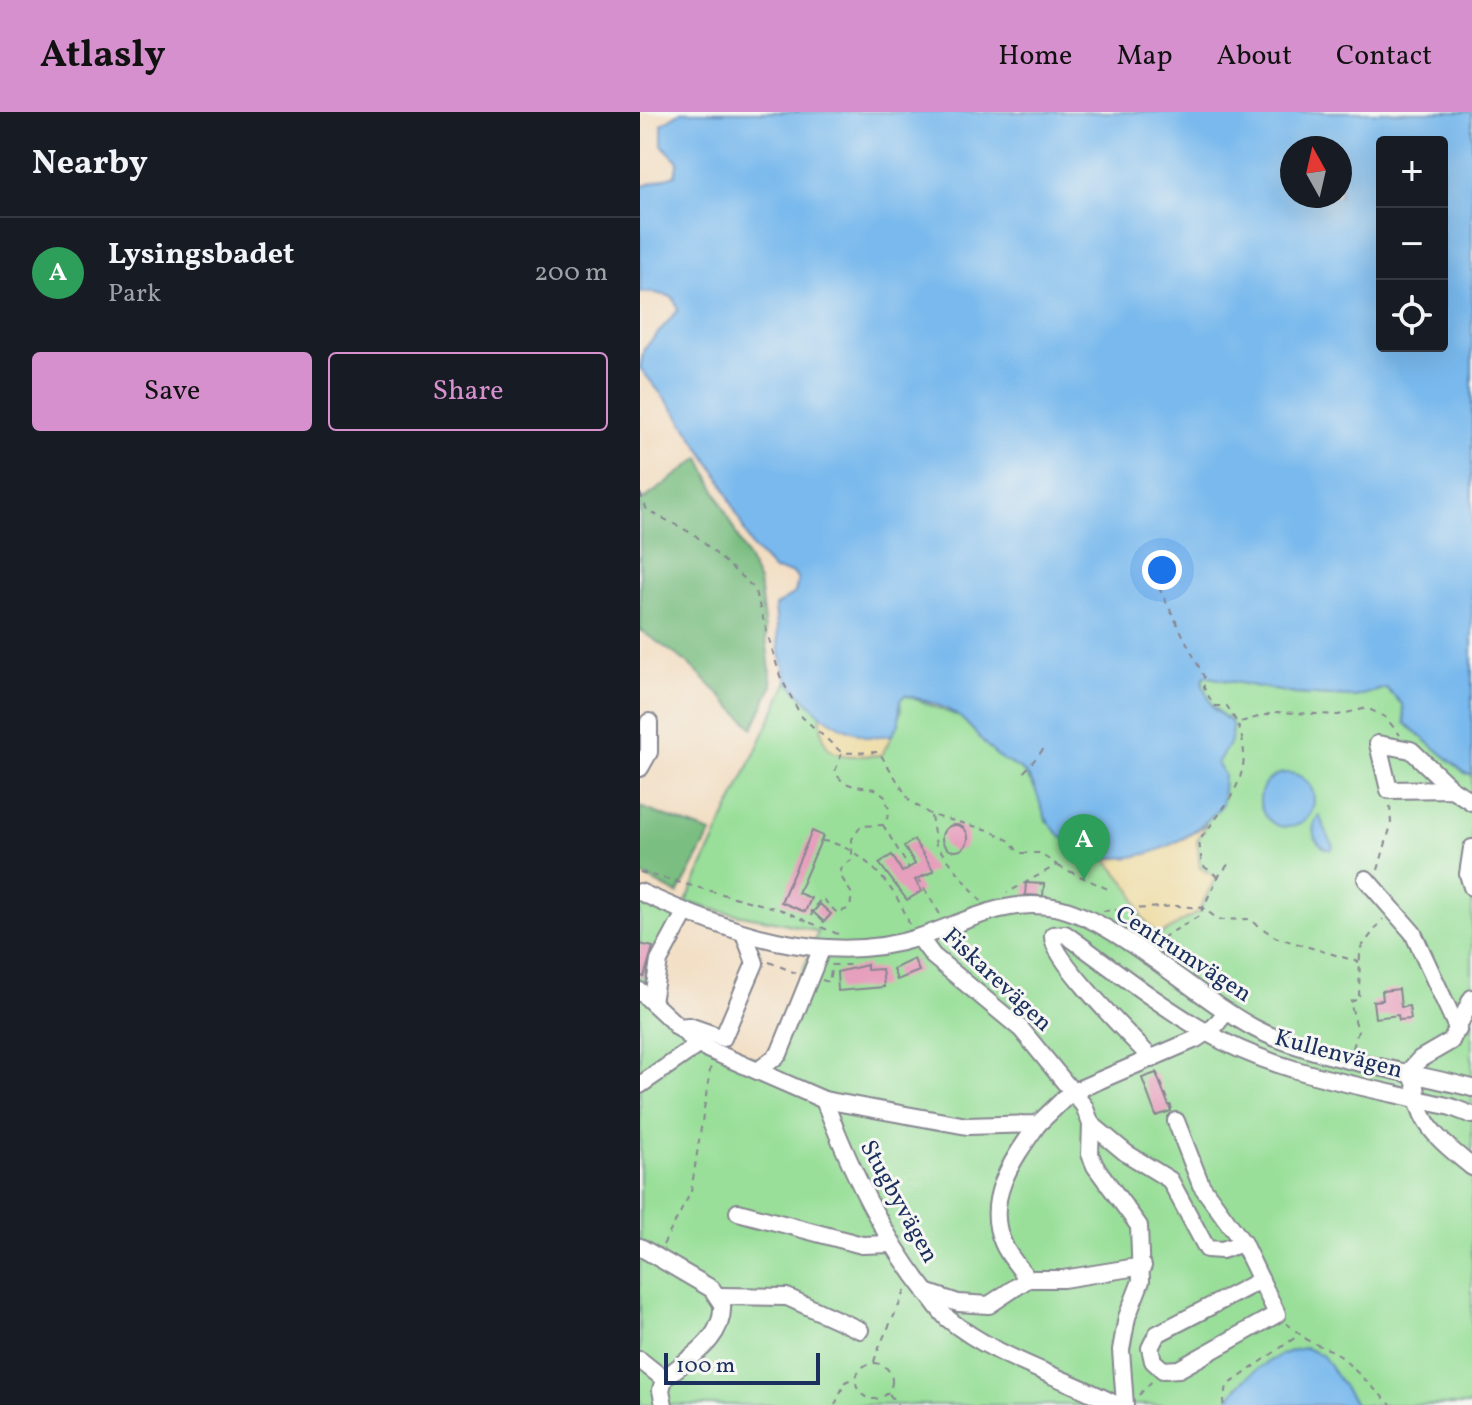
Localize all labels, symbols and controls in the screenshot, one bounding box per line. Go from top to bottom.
text: Atlasly [40,30,166,83]
text: Home [998,37,1072,76]
text: Map [1116,37,1172,76]
text: About [1216,37,1292,76]
text: Contact [1336,37,1432,76]
north arrow [1280,136,1352,208]
map controls [1376,136,1448,352]
button: + [1376,136,1448,208]
text: Nearby [32,141,148,188]
button: − [1376,208,1448,280]
text: Lysingsbadet [108,234,294,276]
text: A [49,255,67,291]
text: 200 m [534,255,608,291]
text: Park [108,276,161,312]
button: locate [1376,280,1448,352]
button: Save [32,352,312,431]
button: Share [328,352,608,431]
your location [1142,550,1182,590]
pin: A [1058,814,1110,880]
street label: Centrumvägen [1108,898,1258,1011]
street label: Fiskarevägen [934,921,1059,1040]
street label: Kullenvägen [1271,1021,1406,1088]
street label: Stugbyvägen [850,1134,946,1270]
scale bar [664,1349,820,1385]
text: 100 m [676,1351,735,1382]

